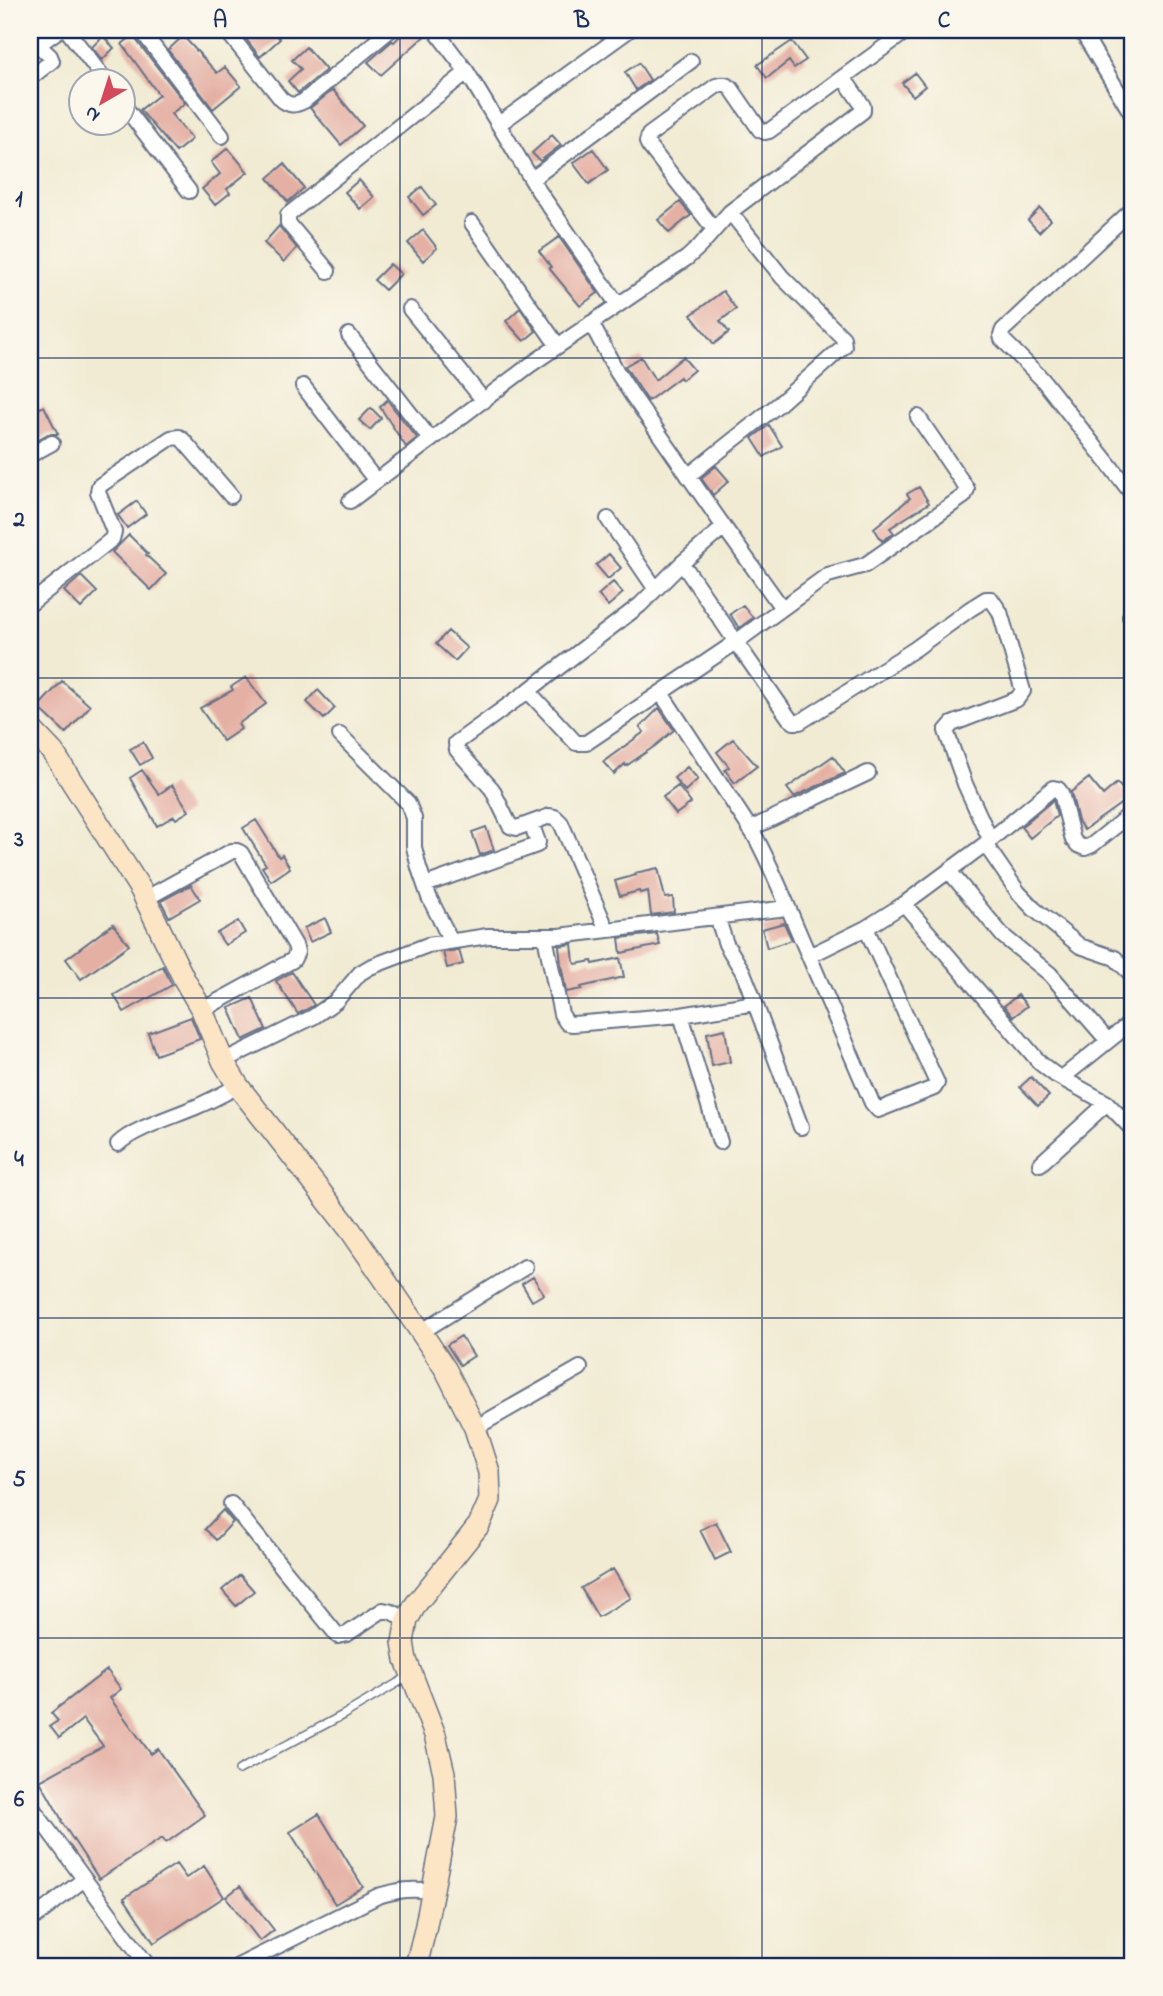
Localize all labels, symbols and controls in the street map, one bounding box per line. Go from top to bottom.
text: A [213,5,227,38]
text: B [573,5,590,38]
text: C [938,5,951,38]
north arrow [66,66,136,136]
text: N [79,99,106,128]
text: 1 [15,184,23,217]
text: 2 [12,504,25,537]
text: 3 [13,824,24,857]
text: 4 [14,1144,24,1177]
text: 5 [12,1464,26,1497]
text: 6 [14,1784,25,1817]

